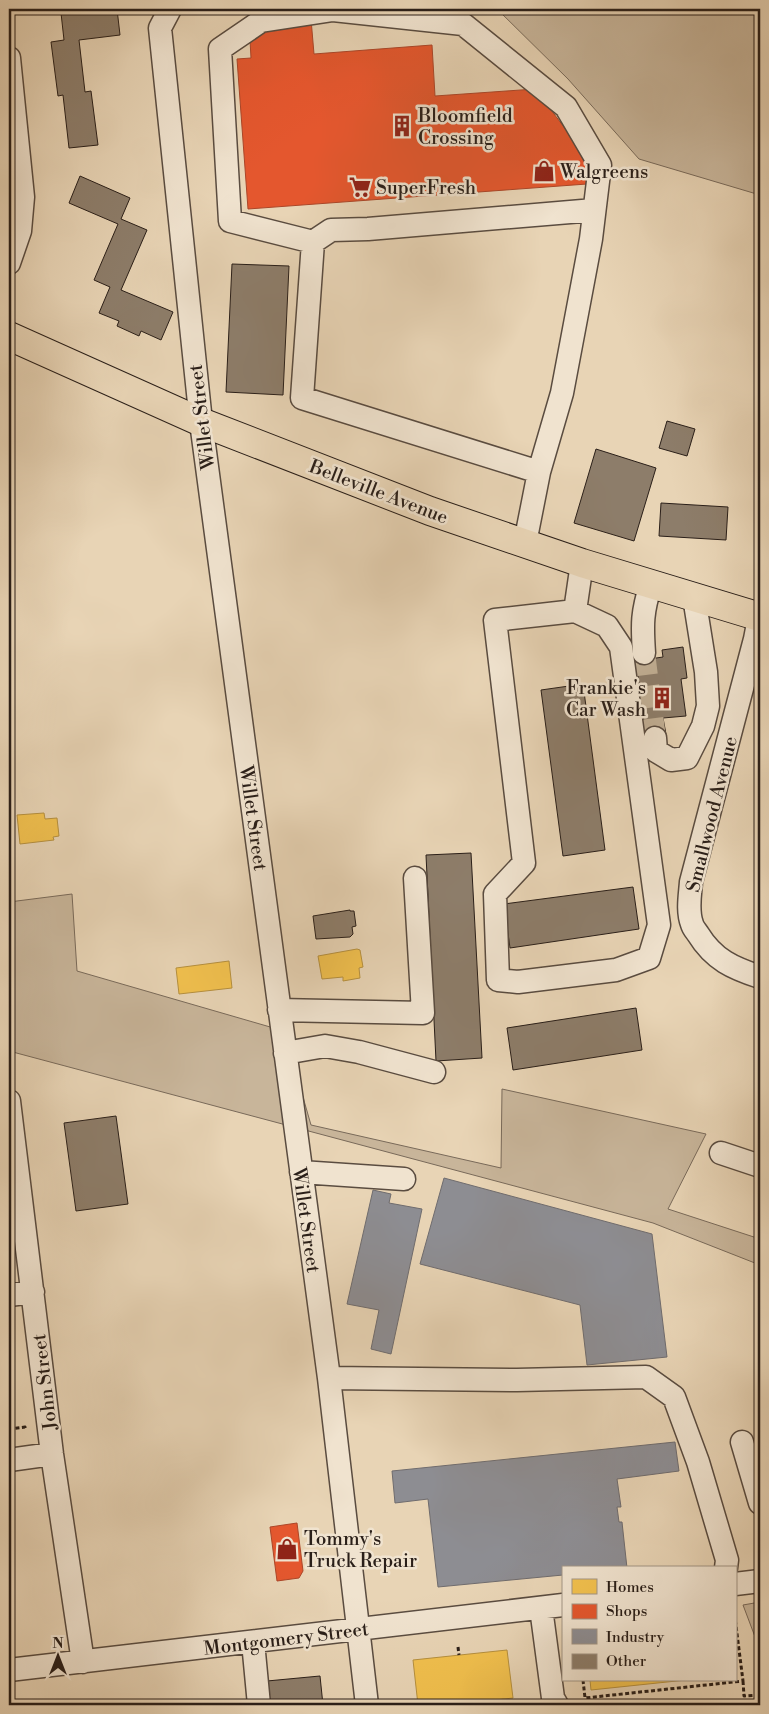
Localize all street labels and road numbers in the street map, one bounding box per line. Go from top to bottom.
street label: Willet Street [184,363,220,472]
street label: Belleville Avenue [305,454,451,529]
street label: Smallwood Avenue [681,734,743,895]
street label: Willet Street [234,763,272,873]
street label: Willet Street [287,1165,325,1275]
street label: John Street [27,1332,63,1432]
street label: Montgomery Street [202,1617,370,1661]

